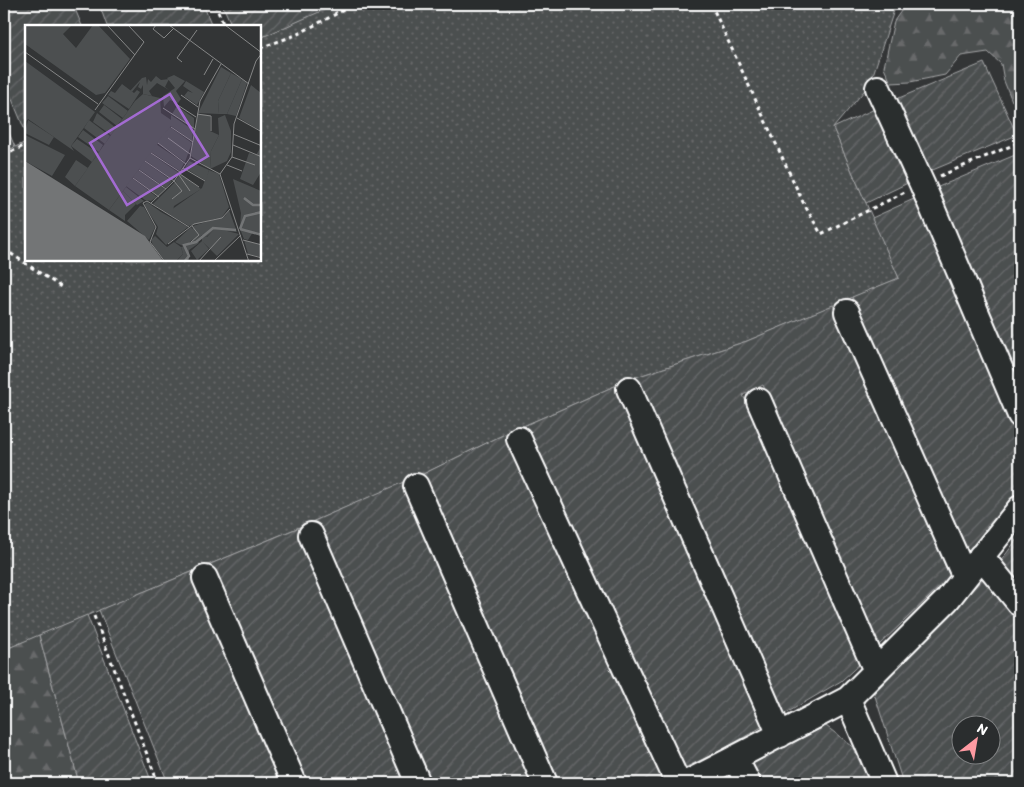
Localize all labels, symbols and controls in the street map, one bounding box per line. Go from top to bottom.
inset map [25,25,261,261]
north arrow [952,714,1002,764]
text: N [974,720,991,739]

